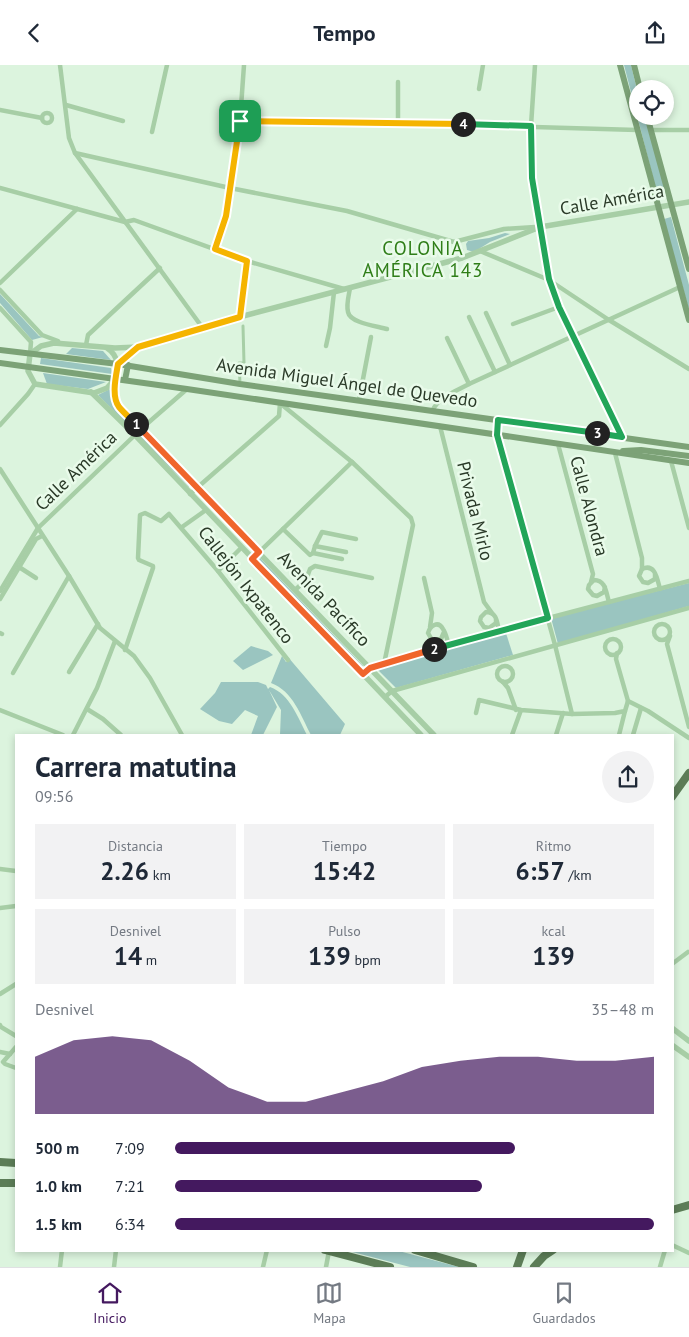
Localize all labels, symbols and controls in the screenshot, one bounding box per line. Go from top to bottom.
icon: back [20,19,48,47]
text: Tempo [313,19,376,47]
icon: share [641,19,669,47]
map controls [629,80,674,125]
button: locate [629,80,674,125]
pin [219,100,261,142]
icon: arrive [226,107,254,135]
pin: 4 [450,111,476,137]
text: 4 [460,115,467,133]
street label: Calle América [558,179,666,220]
district label: COLONIA AMÉRICA 143 [363,236,483,282]
street label: Avenida Miguel Ángel de Quevedo [215,353,479,412]
pin: 1 [124,411,148,437]
text: 1 [133,415,140,433]
pin: 3 [584,421,610,445]
text: 3 [594,424,601,442]
street label: Calle América [30,426,121,515]
street label: Calle Alondra [565,453,614,559]
street label: Privada Mirlo [452,459,499,563]
street label: Callejón Ixpatenco [193,521,300,648]
street label: Avenida Pacífico [273,546,376,651]
pin: 2 [422,637,446,661]
text: 2 [431,640,438,658]
text: Carrera matutina [35,748,237,785]
button: share [602,751,654,803]
text: 09:56 [35,786,73,806]
text: Distancia [108,837,163,855]
text: Tiempo [322,837,367,855]
text: Ritmo [536,837,571,855]
text: 2.26 [100,855,149,887]
text: 15:42 [313,855,376,887]
text: 6:57 [515,855,565,887]
text: km [149,866,171,884]
text: /km [565,866,592,884]
text: Desnivel [110,922,161,940]
text: Pulso [328,922,361,940]
text: kcal [542,922,565,940]
text: 14 [114,940,142,972]
text: 139 [308,940,351,972]
text: 139 [532,940,575,972]
text: m [142,951,157,969]
text: bpm [351,951,381,969]
text: Desnivel [35,999,94,1019]
text: 35–48 m [591,999,654,1019]
text: 500 m [35,1138,79,1158]
text: 7:09 [115,1138,145,1158]
text: 1.0 km [35,1176,82,1196]
text: 7:21 [115,1176,145,1196]
text: 1.5 km [35,1214,82,1234]
text: 6:34 [115,1214,145,1234]
tab: Inicio [93,1279,126,1327]
tab: Mapa [313,1279,346,1327]
tab: Guardados [532,1279,596,1327]

